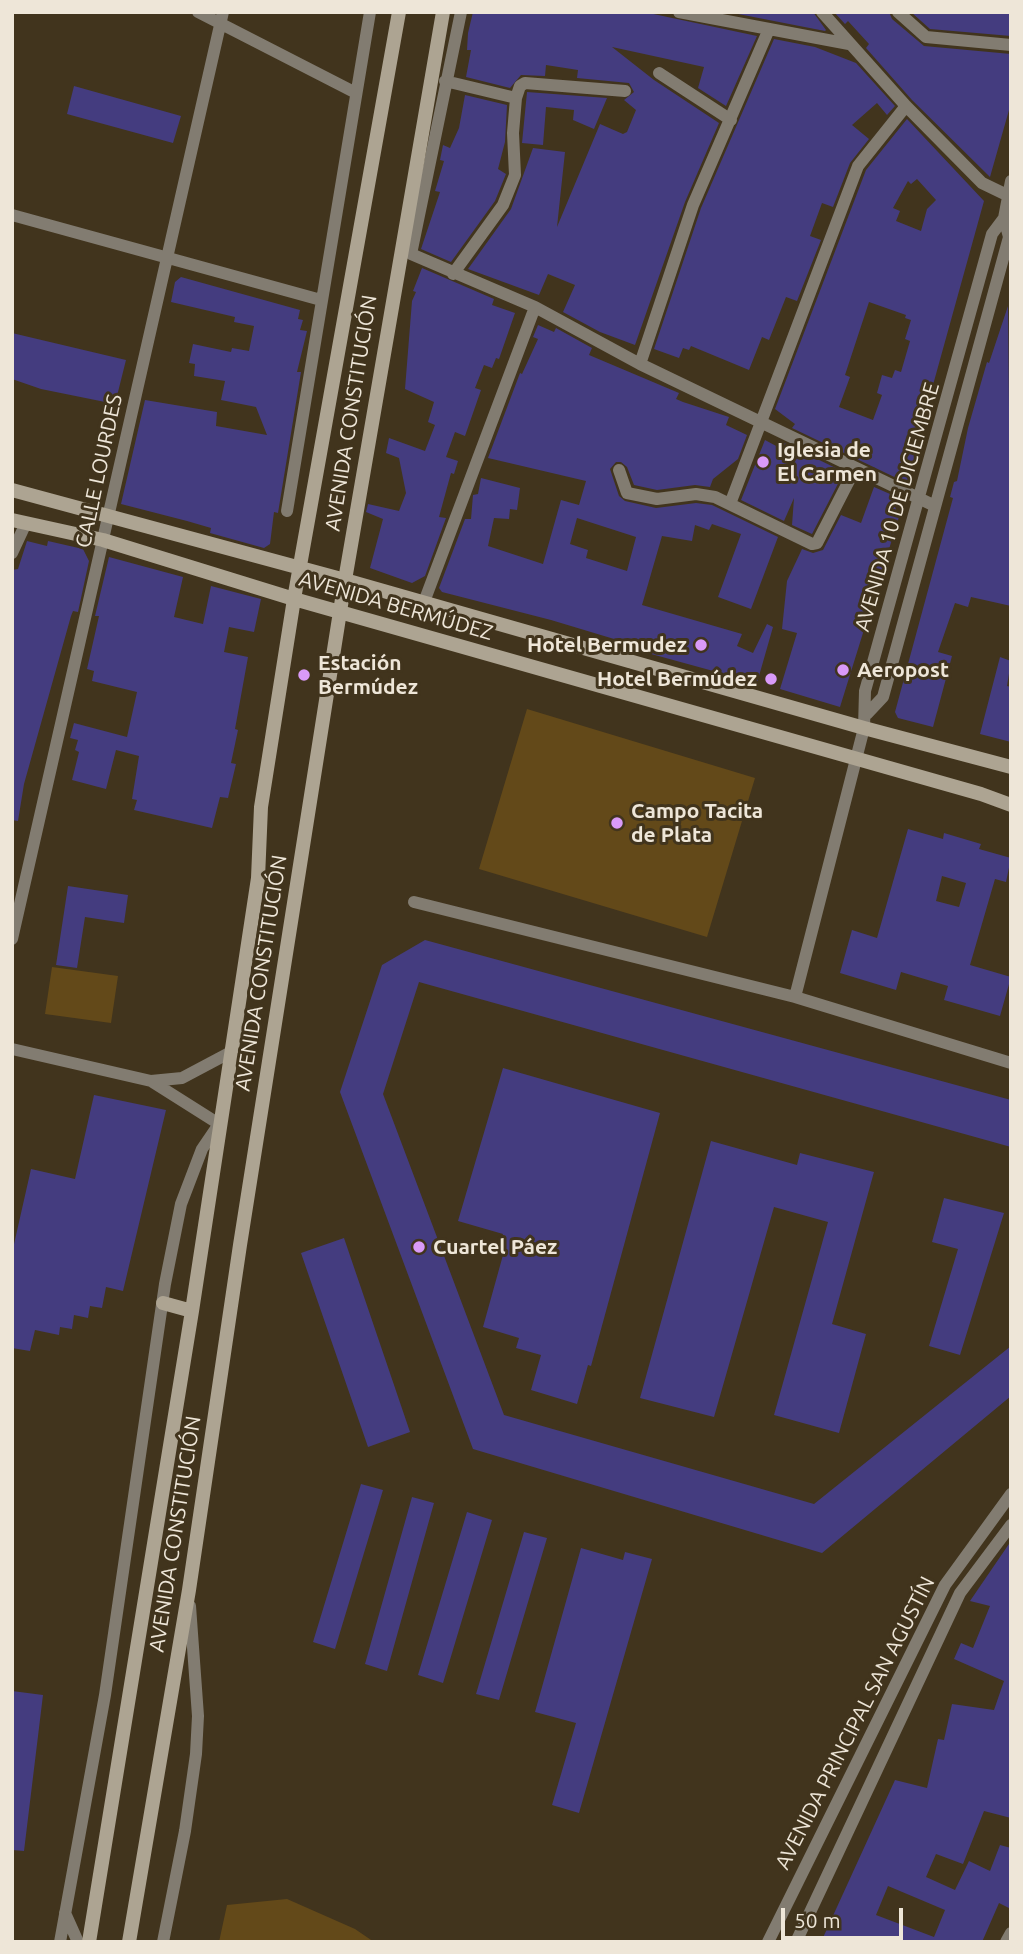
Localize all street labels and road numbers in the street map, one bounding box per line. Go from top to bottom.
street label: AVENIDA CONSTITUCIÓN [320,293,382,533]
street label: AVENIDA 10 DE DICIEMBRE [849,380,945,634]
street label: CALLE LOURDES [70,392,128,550]
street label: AVENIDA BERMÚDEZ [296,566,496,646]
street label: AVENIDA CONSTITUCIÓN [230,853,292,1093]
street label: AVENIDA CONSTITUCIÓN [144,1414,206,1654]
street label: AVENIDA PRINCIPAL SAN AGUSTÍN [770,1572,940,1874]

